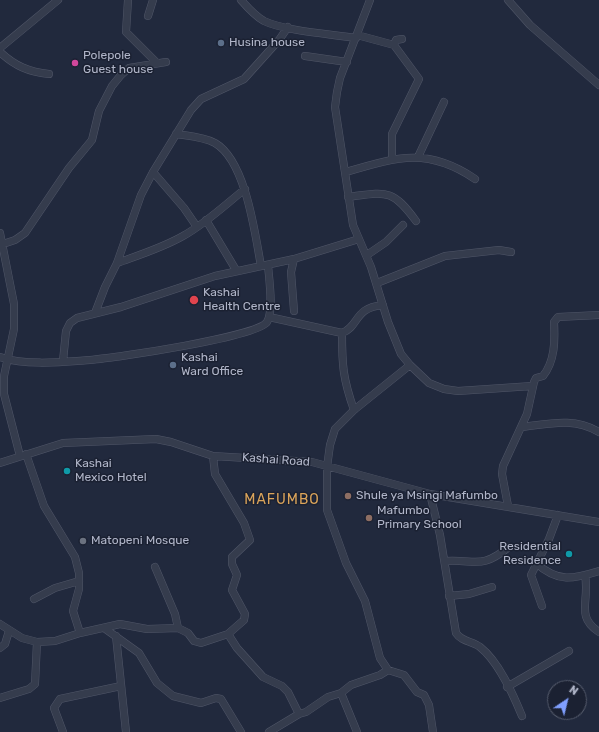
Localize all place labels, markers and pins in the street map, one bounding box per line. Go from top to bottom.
place label: Husina house [229,36,305,50]
marker: Husina house [216,38,226,48]
place label: Polepole Guest house [83,49,153,77]
marker: Polepole Guest house [70,58,80,68]
place label: Kashai Health Centre [203,286,281,314]
marker: Kashai Health Centre [188,294,200,306]
place label: Kashai Ward Office [181,351,243,379]
marker: Kashai Ward Office [168,360,178,370]
place label: Kashai Mexico Hotel [75,457,147,485]
marker: Kashai Mexico Hotel [62,466,72,476]
place label: Shule ya Msingi Mafumbo [356,489,498,503]
marker: Shule ya Msingi Mafumbo [343,491,353,501]
place label: Mafumbo Primary School [377,504,462,532]
marker: Mafumbo Primary School [364,513,374,523]
place label: Matopeni Mosque [91,534,189,548]
marker: Matopeni Mosque [78,536,88,546]
place label: Residential Residence [499,540,561,568]
marker: Residential Residence [564,549,574,559]

